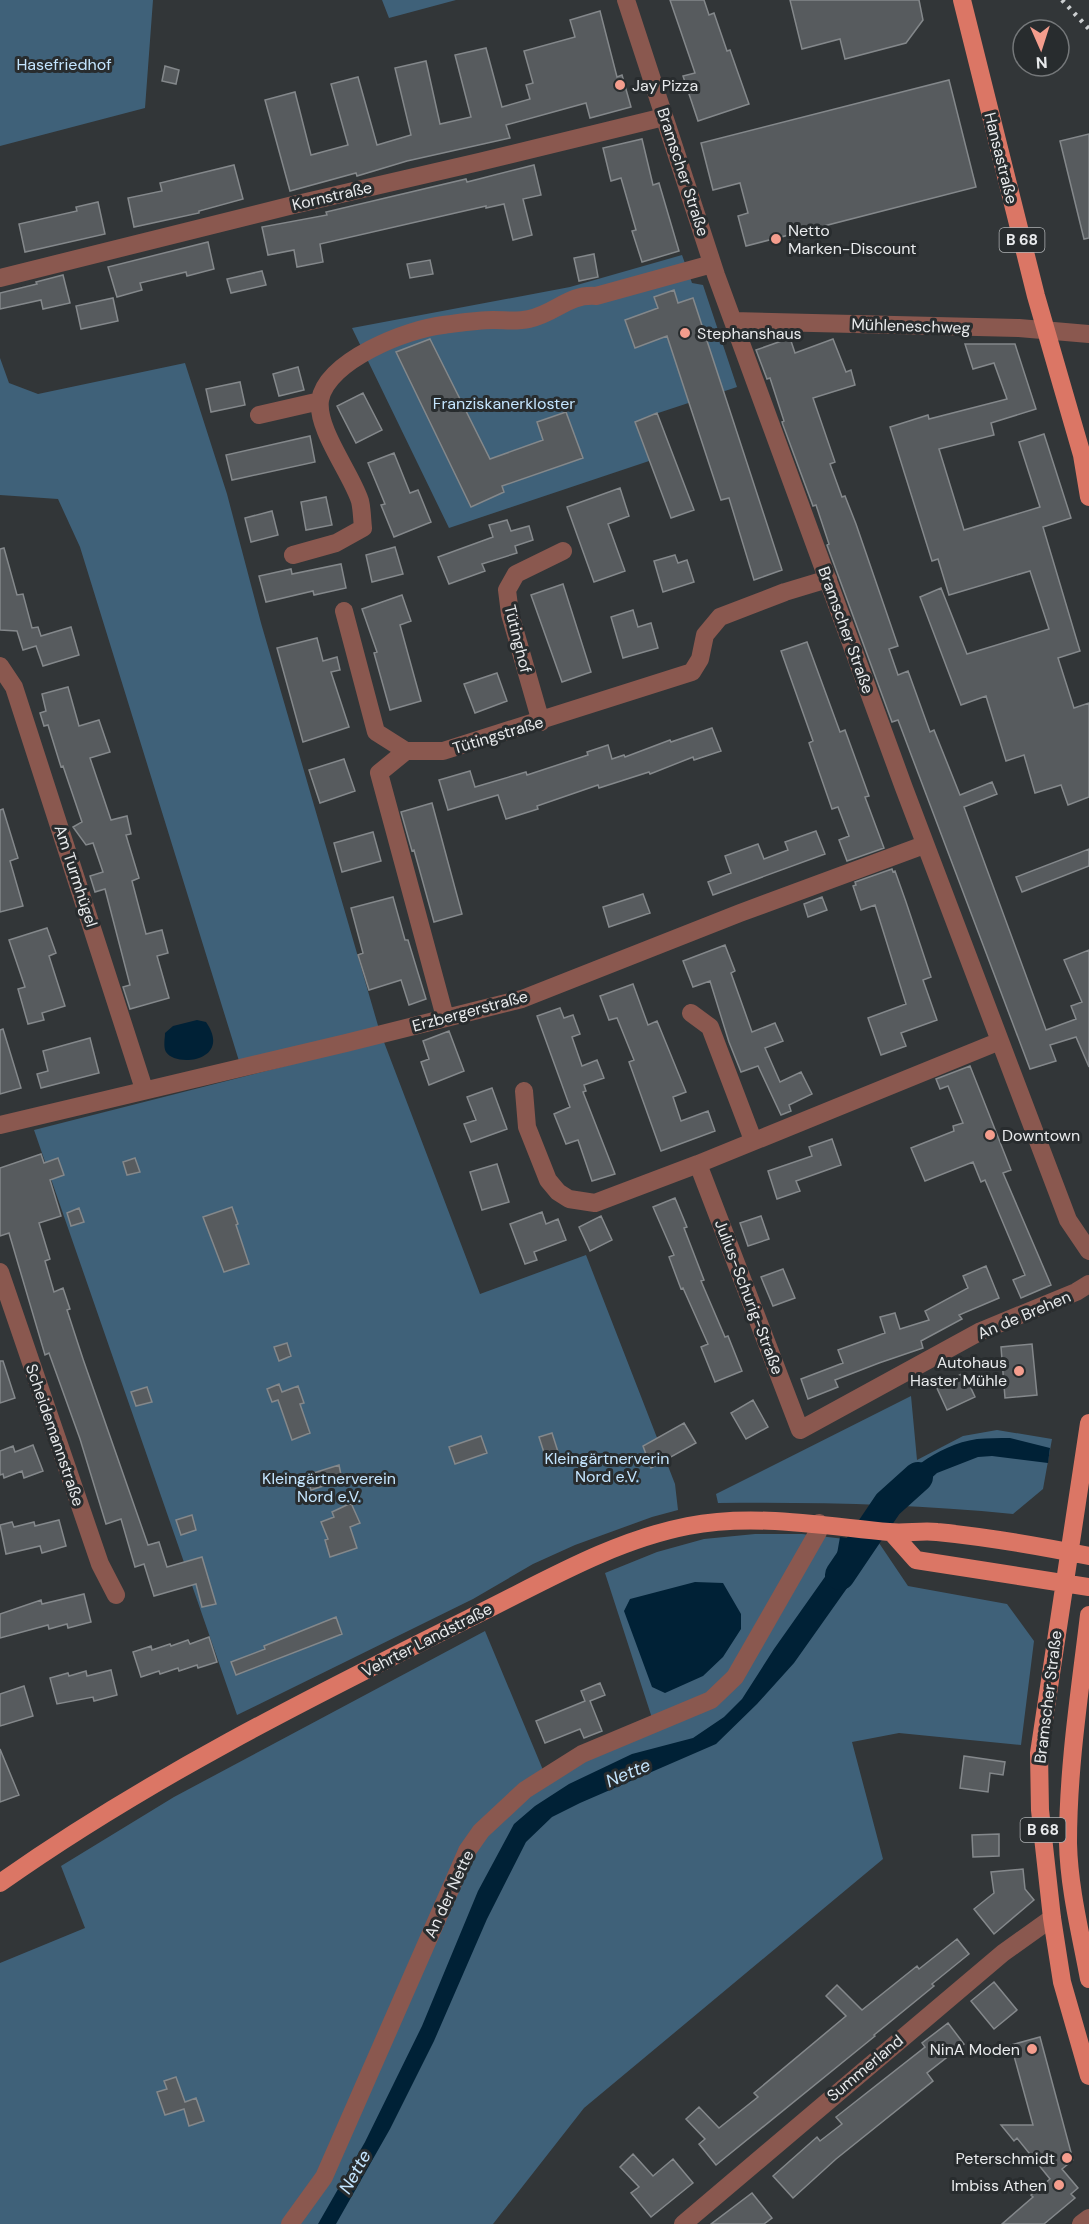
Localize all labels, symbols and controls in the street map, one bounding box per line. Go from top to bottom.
north arrow [1011,18,1071,78]
text: N [1035,52,1048,73]
park label: Hasefriedhof [16,54,112,75]
place label: Jay Pizza [632,75,698,96]
marker: Jay Pizza [613,78,627,92]
street label: Bramscher Straße [652,105,714,239]
street label: Hansastraße [979,110,1023,206]
street label: Kornstraße [290,177,374,215]
place label: Netto Marken-Discount [788,220,917,259]
road number: B 68 [1000,228,1044,252]
marker: Netto Marken-Discount [769,232,783,246]
street label: Mühleneschweg [851,313,971,339]
place label: Stephanshaus [697,323,802,344]
marker: Stephanshaus [678,326,692,340]
park label: Franziskanerkloster [433,393,575,414]
street label: Bramscher Straße [813,564,879,696]
street label: Tütinghof [499,603,537,675]
street label: Tütingstraße [450,711,546,759]
street label: Am Turmhügel [50,822,102,930]
street label: Erzbergerstraße [410,985,530,1037]
place label: Downtown [1002,1125,1080,1146]
marker: Downtown [983,1128,997,1142]
street label: Julius-Schurig-Straße [710,1217,788,1377]
street label: An de Brehen [974,1286,1074,1344]
place label: Autohaus Haster Mühle [910,1352,1007,1391]
street label: Scheidemannstraße [21,1361,89,1509]
marker: Autohaus Haster Mühle [1012,1364,1026,1378]
park label: Kleingärtnerverin Nord e.V. [544,1448,670,1487]
park label: Kleingärtnerverein Nord e.V. [262,1468,396,1507]
street label: Vehrter Landstraße [358,1598,496,1682]
street label: Bramscher Straße [1029,1629,1067,1765]
water label: Nette [602,1753,654,1793]
road number: B 68 [1020,1818,1066,1842]
street label: An der Nette [419,1847,479,1941]
street label: Summerland [822,2030,908,2106]
place label: NinA Moden [930,2039,1020,2060]
marker: NinA Moden [1025,2042,1039,2056]
water label: Nette [333,2146,377,2198]
place label: Peterschmidt [956,2148,1055,2169]
marker: Peterschmidt [1060,2151,1074,2165]
place label: Imbiss Athen [951,2175,1047,2196]
marker: Imbiss Athen [1052,2178,1066,2192]

